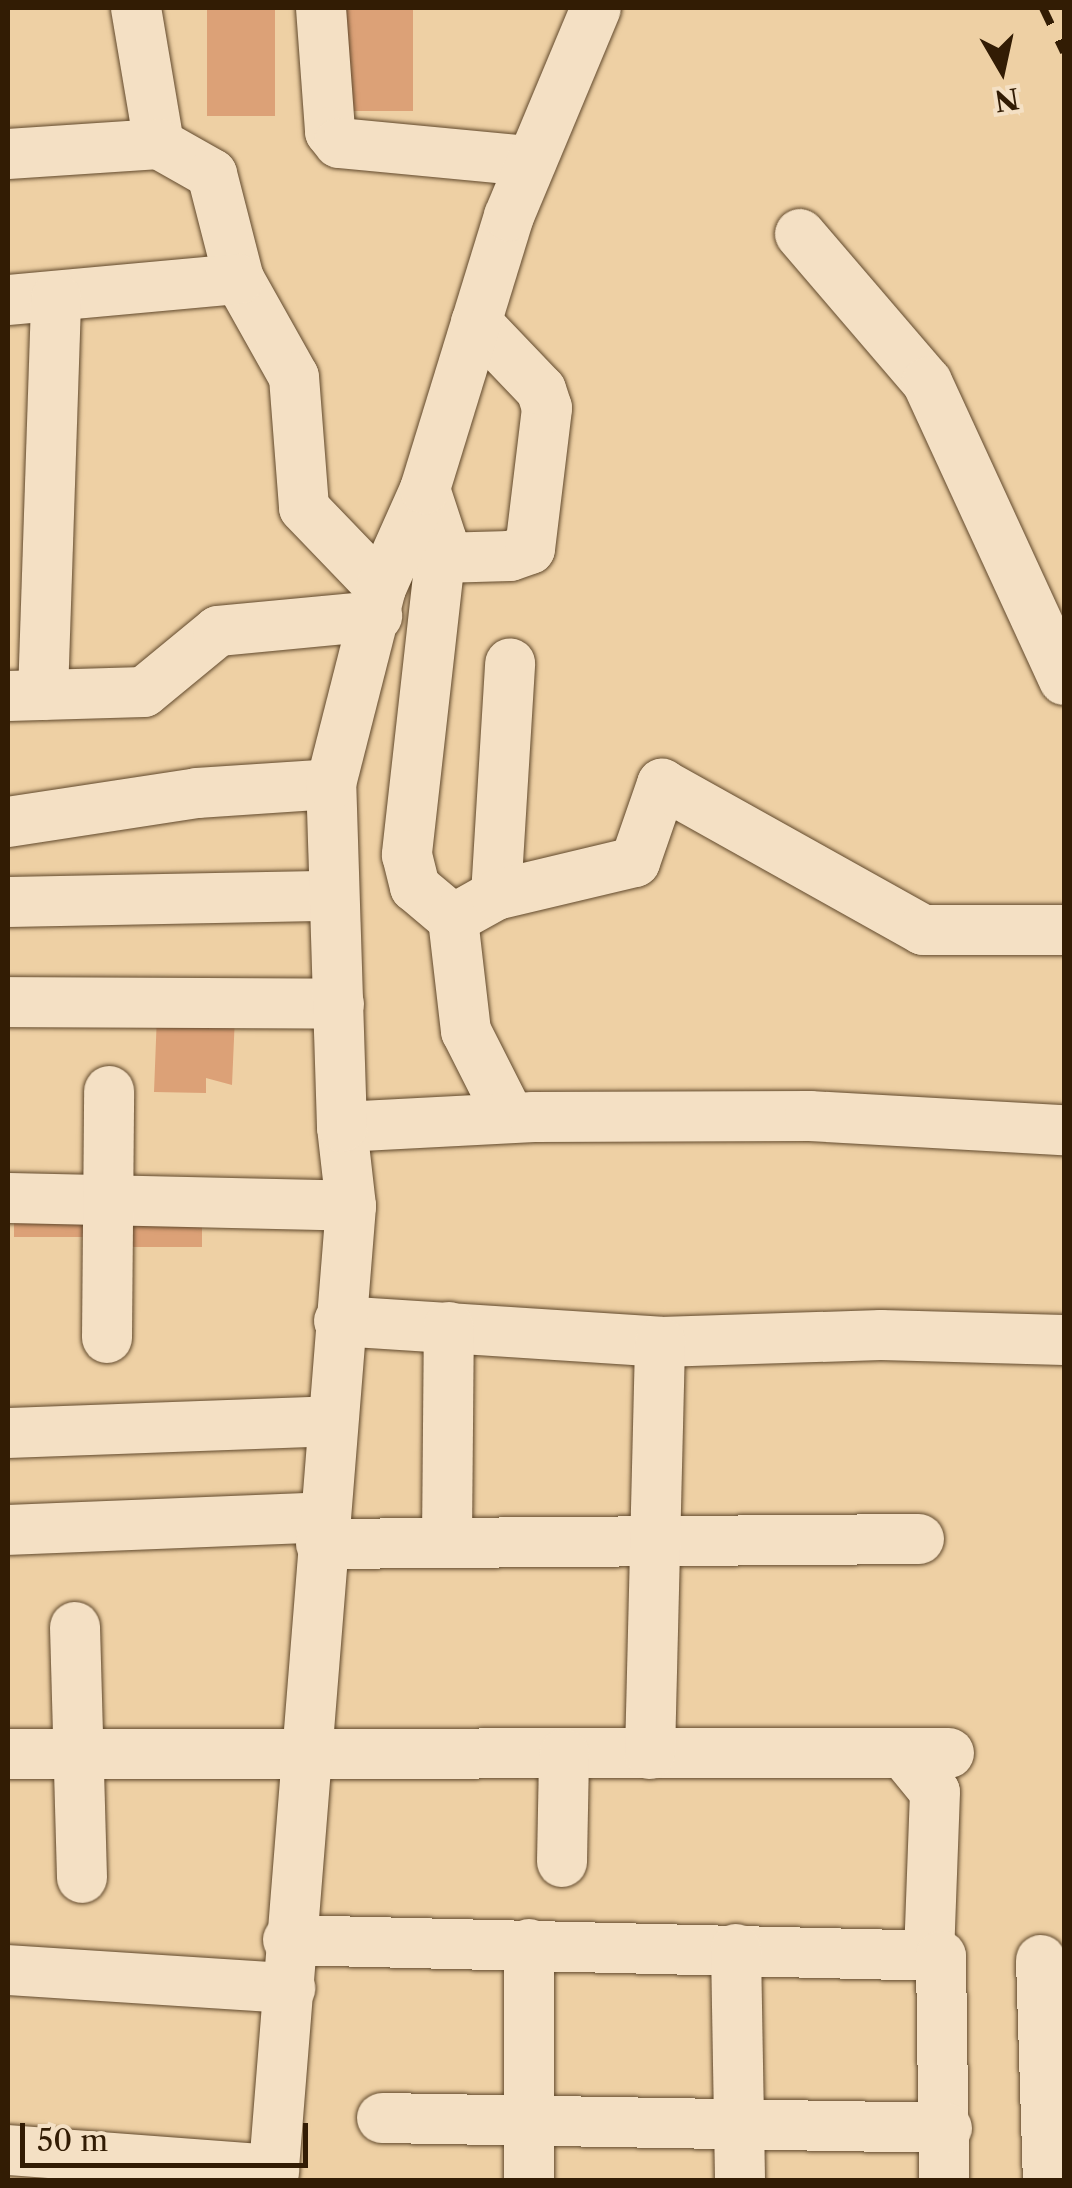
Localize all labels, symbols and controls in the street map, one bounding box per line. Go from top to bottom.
north arrow [952,20,1052,120]
text: N [992,81,1021,118]
scale bar [25,2103,312,2165]
text: 50 m [37,2122,108,2159]

